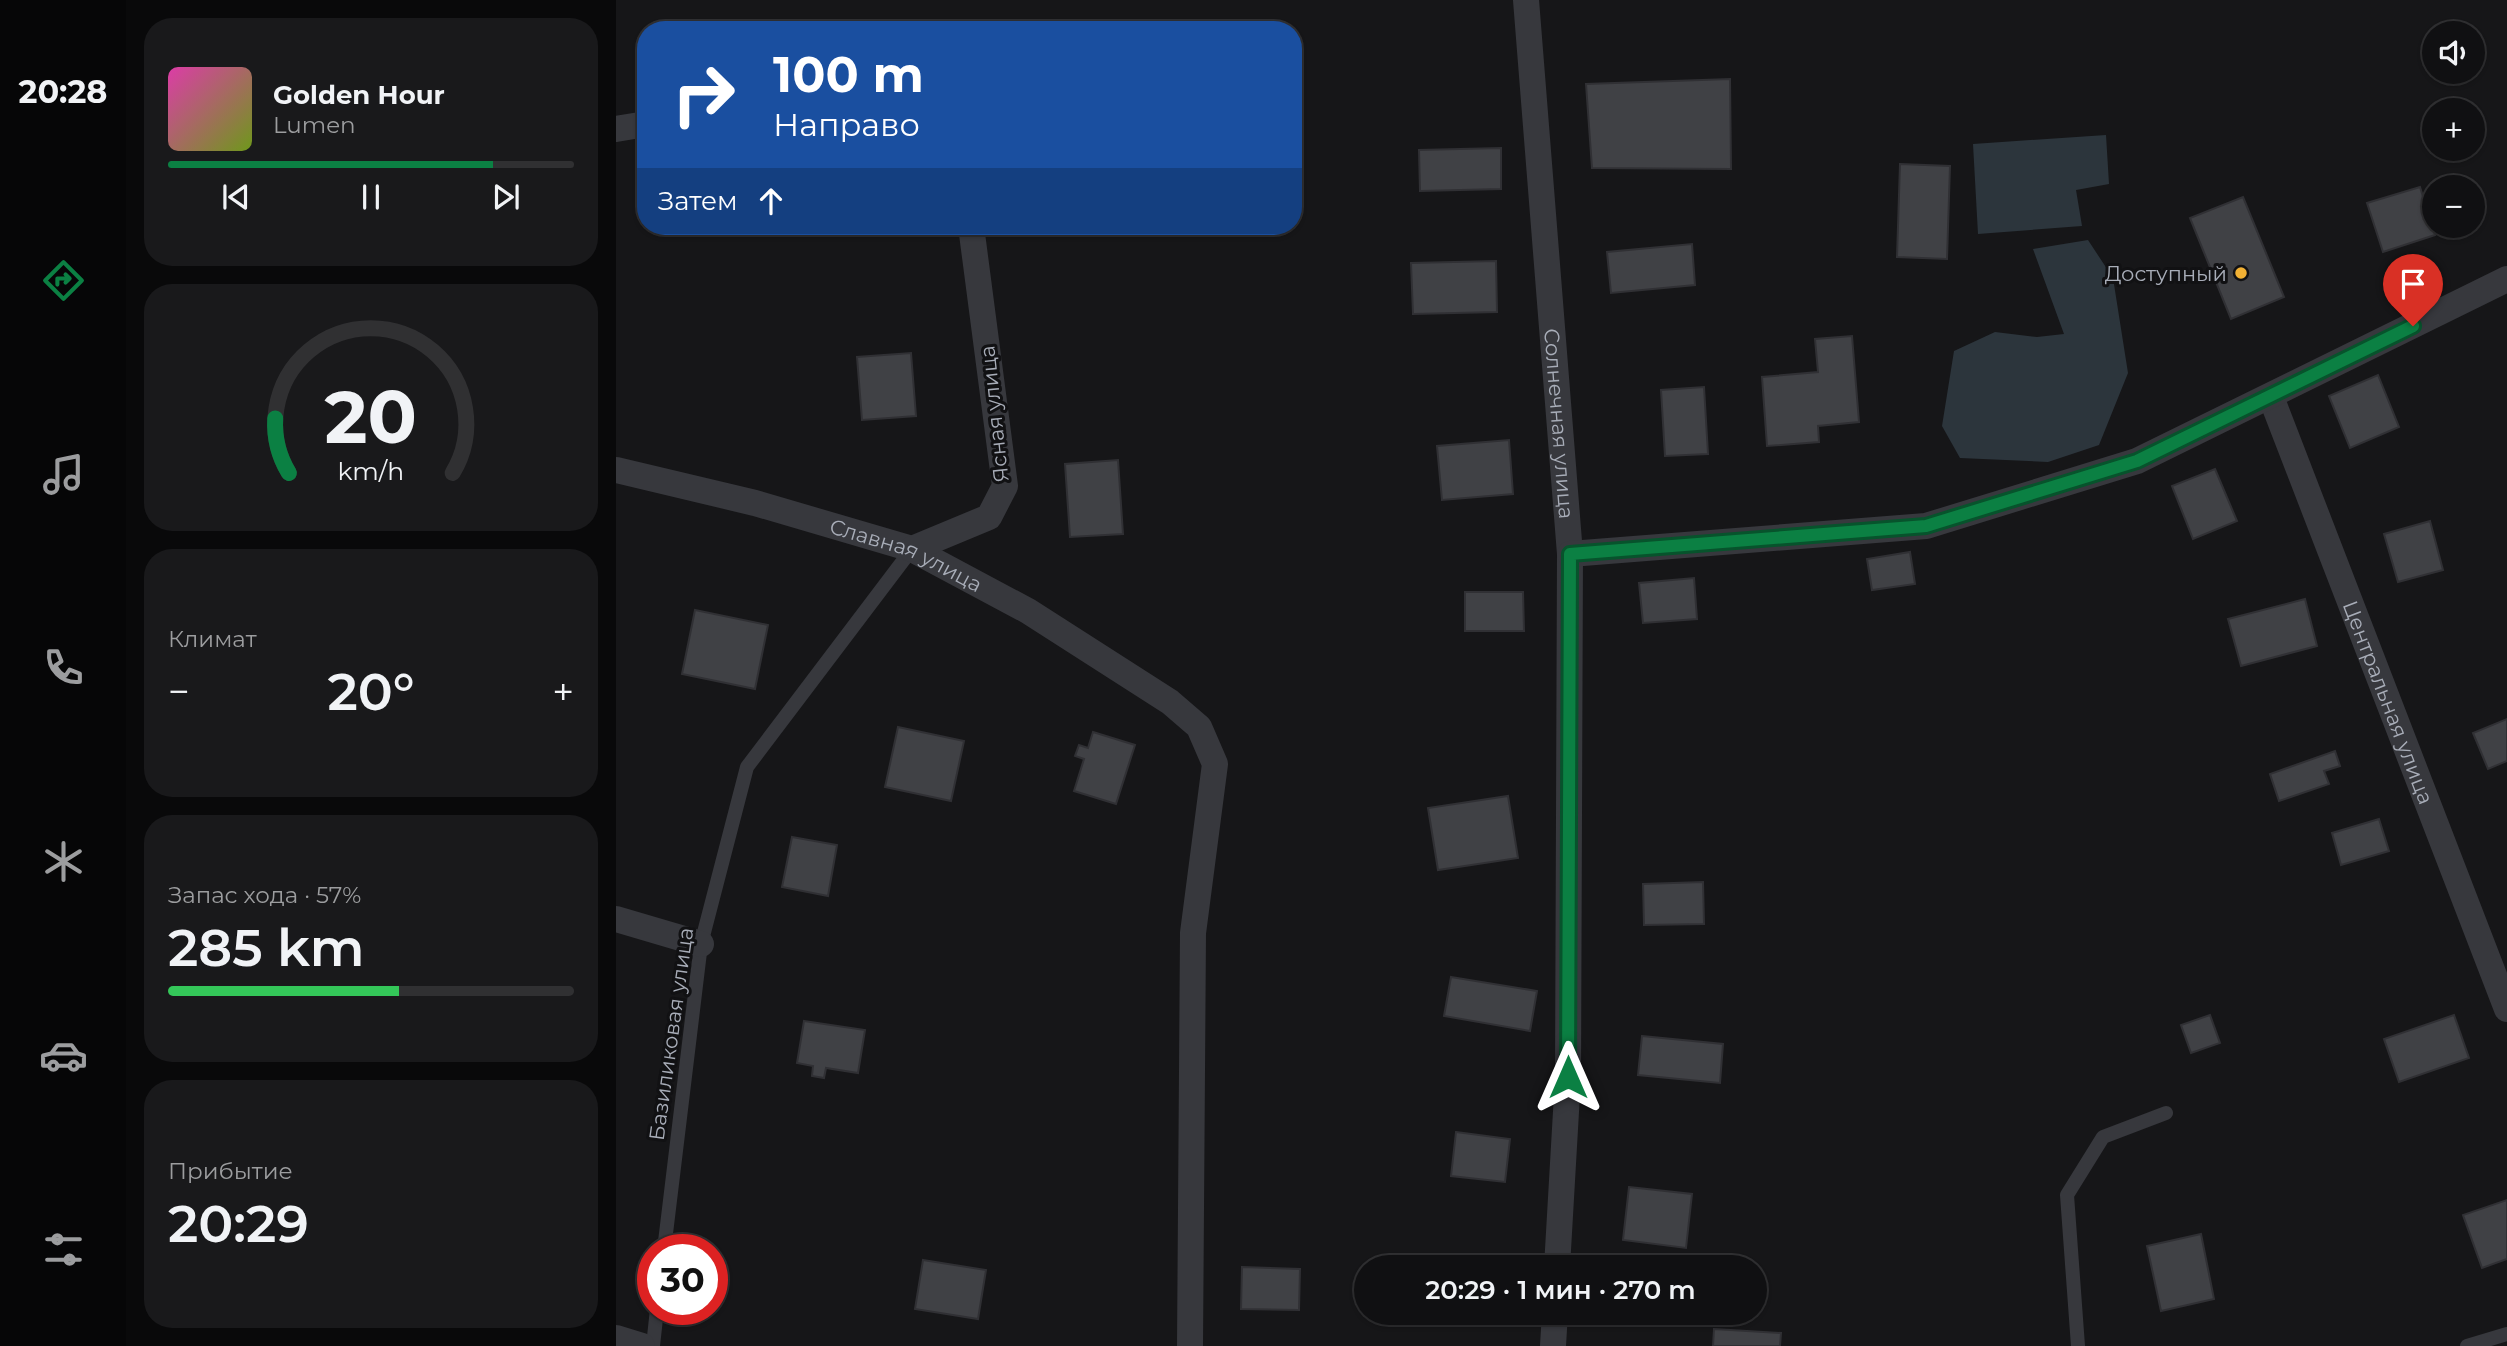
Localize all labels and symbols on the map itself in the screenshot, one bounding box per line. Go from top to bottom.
pin [2383,254,2443,326]
place label: Доступный [2105,261,2227,286]
marker: Доступный [2233,265,2249,281]
street label: Солнечная улица [1540,327,1580,520]
street label: Ясная улица [974,344,1014,484]
street label: Славная улица [827,513,987,597]
street label: Центральная улица [2338,597,2439,807]
street label: Базиликовая улица [644,926,698,1142]
position arrow [1531,1040,1605,1114]
speed limit sign: 30 [637,1234,728,1325]

